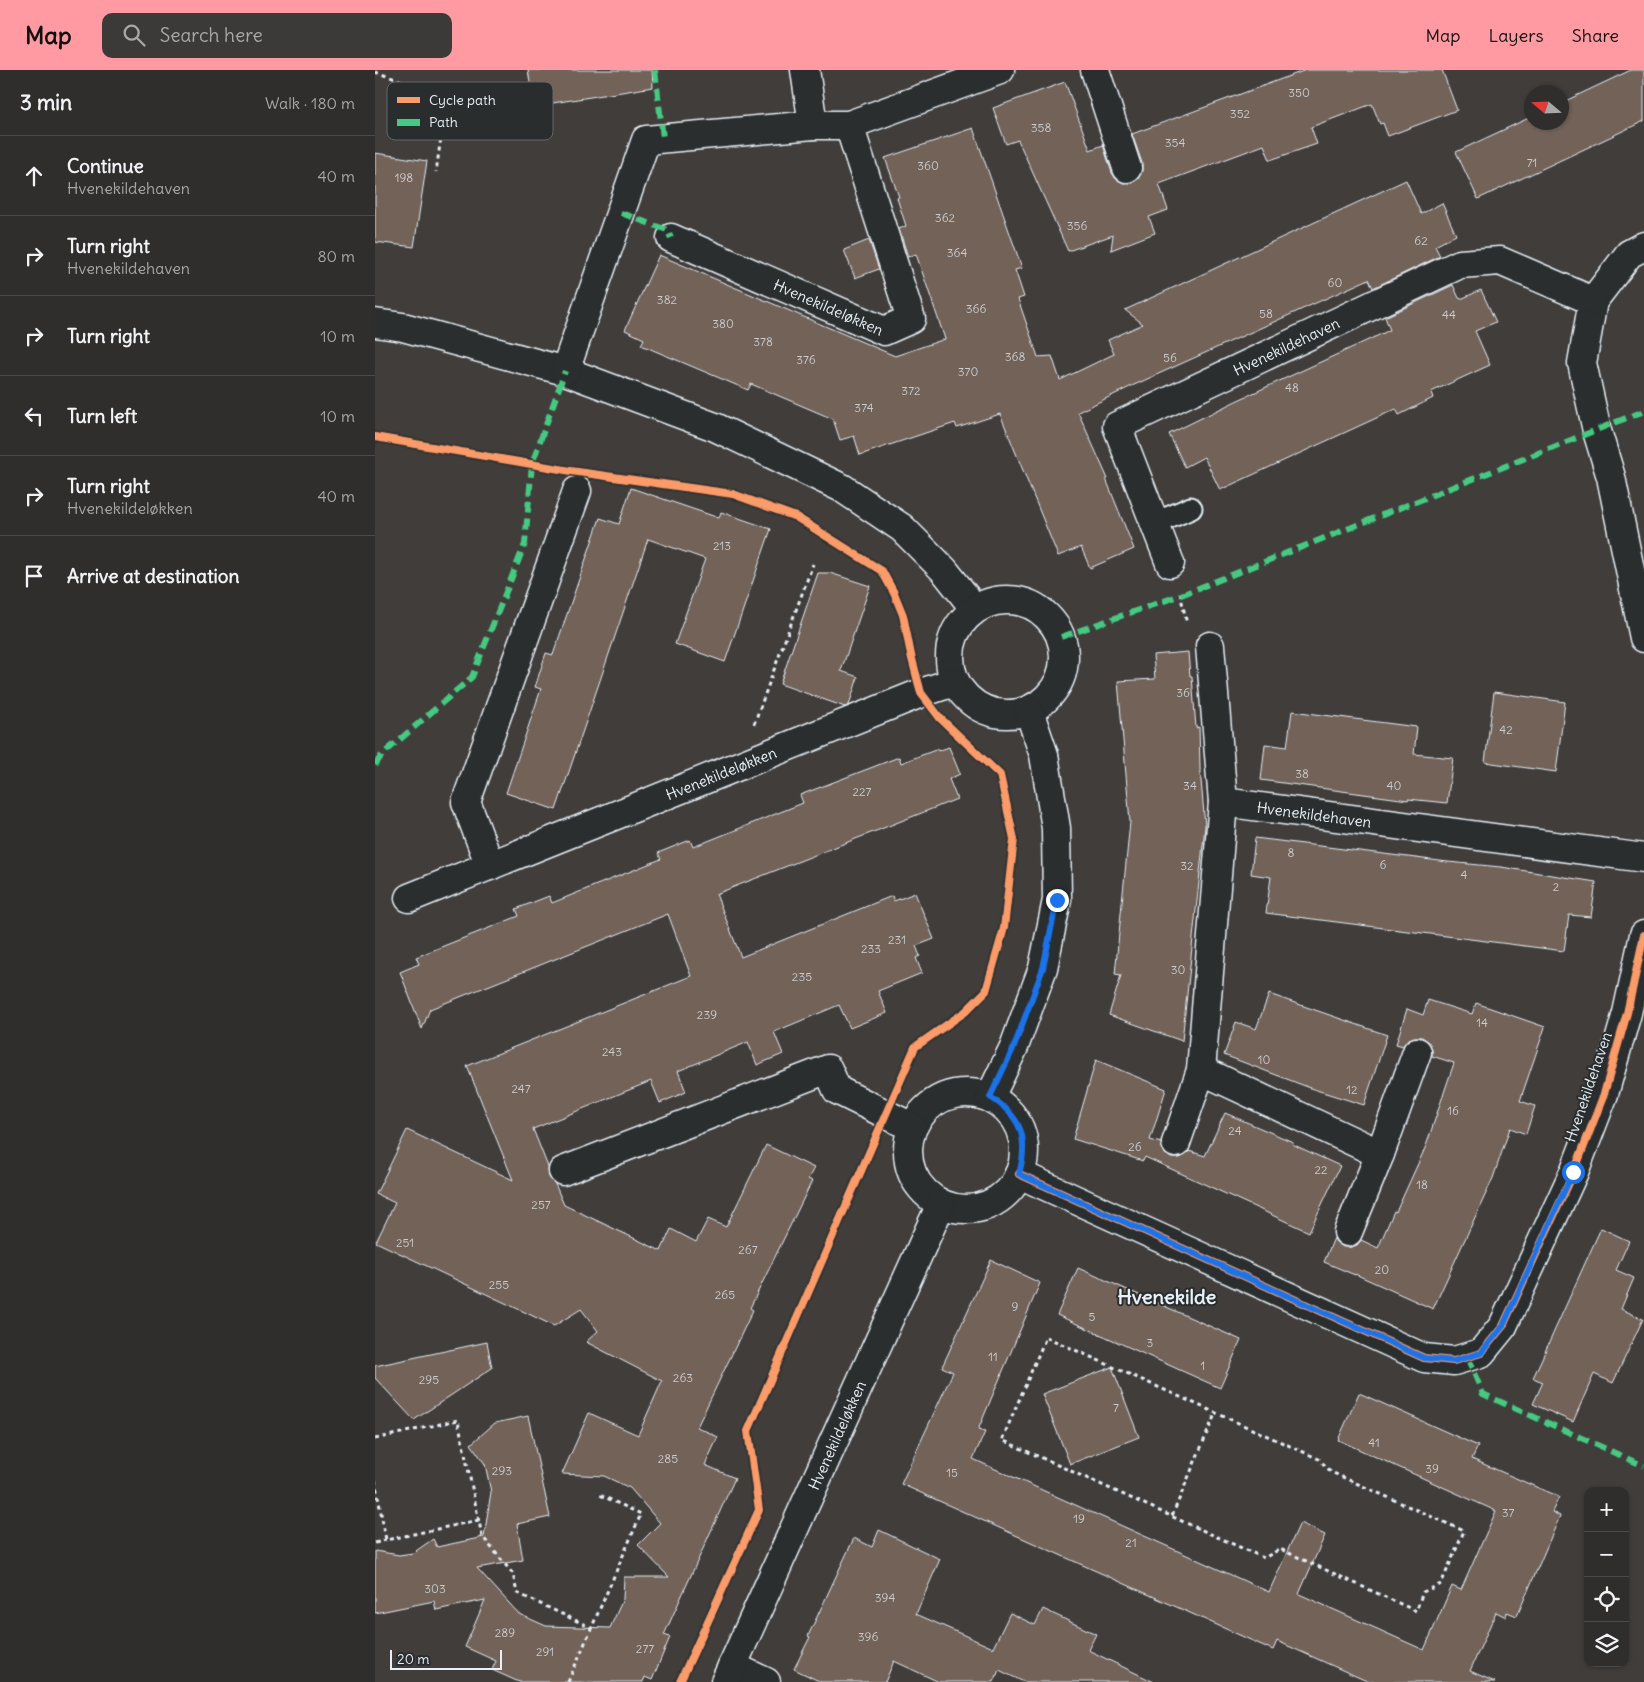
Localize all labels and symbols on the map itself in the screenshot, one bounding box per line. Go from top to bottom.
legend [387,82,553,140]
house number: 350 [1288,85,1310,100]
north arrow [1524,85,1569,130]
text: Cycle path [429,91,496,109]
house number: 352 [1230,106,1251,121]
text: Path [429,113,458,131]
house number: 358 [1031,120,1051,135]
house number: 354 [1165,135,1185,150]
house number: 71 [1527,155,1537,170]
house number: 360 [917,158,939,173]
house number: 198 [395,170,413,185]
house number: 362 [935,210,956,225]
house number: 356 [1067,218,1087,233]
house number: 62 [1414,233,1428,248]
house number: 364 [947,245,967,260]
street label: Hvenekildeløkken [771,275,887,339]
house number: 60 [1328,275,1343,290]
house number: 382 [657,292,678,307]
house number: 366 [966,301,986,316]
house number: 58 [1259,306,1273,321]
house number: 44 [1442,307,1456,322]
street label: Hvenekildehaven [1230,313,1343,379]
house number: 380 [712,316,734,331]
house number: 378 [753,334,773,349]
house number: 368 [1005,349,1025,364]
house number: 56 [1163,350,1177,365]
house number: 376 [796,352,816,367]
house number: 370 [958,364,978,379]
house number: 48 [1285,380,1299,395]
house number: 372 [901,383,921,398]
house number: 374 [854,400,874,415]
house number: 213 [713,538,731,553]
house number: 36 [1176,685,1190,700]
house number: 42 [1499,722,1513,737]
street label: Hvenekildeløkken [663,742,780,804]
house number: 38 [1295,766,1309,781]
house number: 34 [1183,778,1197,793]
house number: 40 [1387,778,1402,793]
house number: 227 [852,784,872,799]
street label: Hvenekildehaven [1256,797,1373,831]
house number: 8 [1288,845,1295,860]
house number: 6 [1380,857,1387,872]
house number: 32 [1180,858,1194,873]
house number: 4 [1461,867,1468,882]
house number: 2 [1553,879,1560,894]
route end [1046,889,1069,912]
house number: 231 [888,932,906,947]
house number: 233 [861,941,881,956]
house number: 30 [1171,962,1185,977]
house number: 235 [792,969,812,984]
house number: 239 [697,1007,717,1022]
house number: 14 [1476,1015,1488,1030]
street label: Hvenekildehaven [1560,1029,1616,1145]
house number: 243 [602,1044,622,1059]
house number: 10 [1258,1052,1270,1067]
house number: 247 [511,1081,531,1096]
house number: 12 [1346,1082,1358,1097]
house number: 16 [1447,1103,1459,1118]
house number: 24 [1228,1123,1242,1138]
house number: 26 [1128,1139,1142,1154]
route start [1562,1161,1585,1184]
house number: 22 [1314,1162,1328,1177]
house number: 18 [1416,1177,1428,1192]
house number: 257 [531,1197,551,1212]
house number: 251 [396,1235,414,1250]
house number: 267 [738,1242,758,1257]
house number: 20 [1375,1262,1389,1277]
house number: 255 [489,1277,509,1292]
district label: Hvenekilde [1118,1284,1217,1309]
house number: 265 [715,1287,735,1302]
house number: 9 [1012,1299,1019,1314]
house number: 5 [1089,1309,1096,1324]
house number: 3 [1147,1335,1154,1350]
house number: 11 [988,1349,998,1364]
house number: 1 [1201,1358,1205,1373]
house number: 263 [673,1370,693,1385]
house number: 295 [419,1372,439,1387]
street label: Hvenekildeløkken [804,1377,870,1493]
house number: 7 [1113,1400,1119,1415]
house number: 41 [1368,1435,1380,1450]
house number: 285 [658,1451,678,1466]
house number: 39 [1425,1461,1439,1476]
house number: 293 [492,1463,512,1478]
house number: 15 [946,1465,958,1480]
house number: 37 [1502,1505,1514,1520]
house number: 19 [1073,1511,1085,1526]
house number: 21 [1125,1535,1137,1550]
house number: 303 [424,1581,446,1596]
house number: 394 [875,1590,895,1605]
house number: 289 [495,1625,515,1640]
house number: 396 [858,1629,878,1644]
house number: 277 [636,1641,654,1656]
house number: 291 [536,1644,554,1659]
scale bar [390,1647,503,1670]

